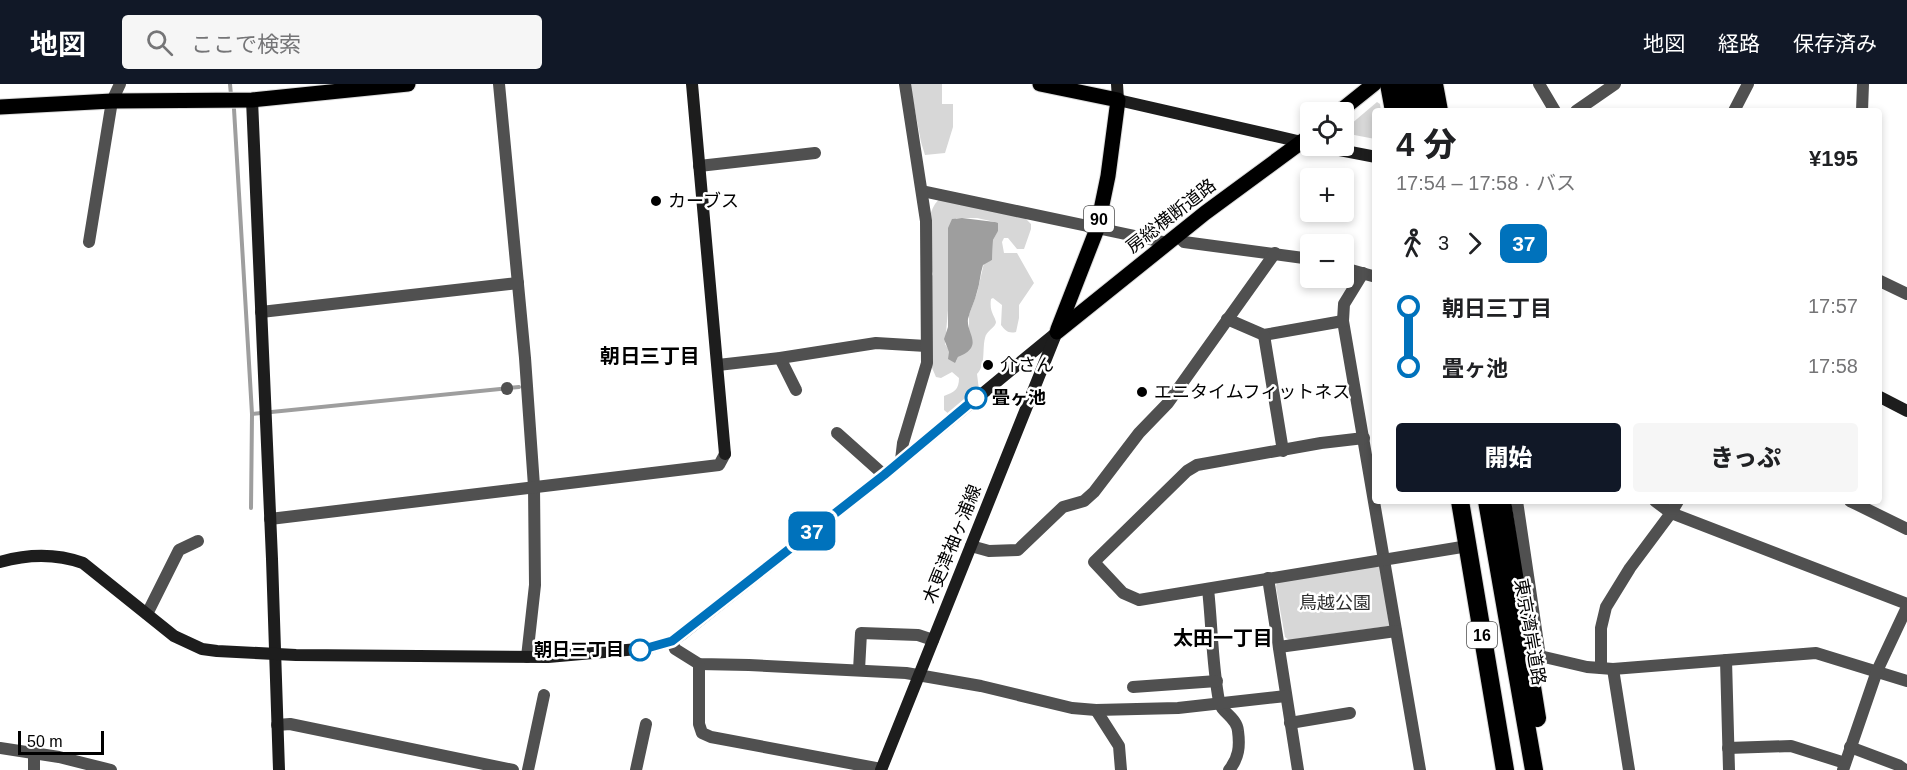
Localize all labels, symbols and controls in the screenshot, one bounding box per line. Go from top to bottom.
search box [122,15,542,69]
icon: search [143,26,176,59]
text: 地図 [30,29,86,60]
text: ここで検索 [191,32,301,57]
text: 地図 [1643,32,1685,55]
text: 経路 [1718,32,1760,55]
text: 保存済み [1793,32,1877,55]
map controls [1300,102,1354,288]
button: locate [1300,102,1354,156]
text: 4 分 [1396,126,1457,163]
text: ¥195 [1809,146,1858,171]
button: + [1300,168,1354,222]
text: 17:54 – 17:58 · バス [1396,172,1576,194]
street label: 房総横断道路 [1122,175,1220,257]
place label: カーブス [668,191,739,211]
marker: カーブス [649,194,663,208]
road number: 90 [1084,206,1114,232]
icon: walk [1396,227,1429,260]
icon: forward [1458,227,1491,260]
text: 3 [1438,232,1449,254]
text: 37 [1512,232,1535,255]
button: − [1300,234,1354,288]
text: 17:57 [1808,295,1858,317]
text: 朝日三丁目 [1442,296,1552,321]
district label: 朝日三丁目 [600,345,700,367]
place label: 介さん [1000,355,1054,375]
text: 17:58 [1808,355,1858,377]
text: 畳ヶ池 [1442,356,1508,381]
marker: 介さん [981,358,995,372]
place label: エニタイムフィットネス [1154,382,1350,402]
marker: エニタイムフィットネス [1135,385,1149,399]
marker: 畳ヶ池 [965,387,987,409]
place label: 畳ヶ池 [992,388,1046,408]
button: 開始 [1396,423,1621,492]
button: きっぷ [1633,423,1858,492]
street label: 木更津袖ヶ浦線 [919,482,985,606]
line badge: 37 [785,512,839,550]
text: 37 [800,520,824,543]
street label: 東京湾岸道路 [1511,577,1549,687]
park label: 鳥越公園 [1299,593,1371,613]
road number: 16 [1467,622,1497,648]
district label: 太田一丁目 [1173,627,1273,649]
marker: 朝日三丁目 [629,639,651,661]
place label: 朝日三丁目 [534,640,624,660]
scale bar [18,728,104,756]
text: 50 m [27,733,63,750]

